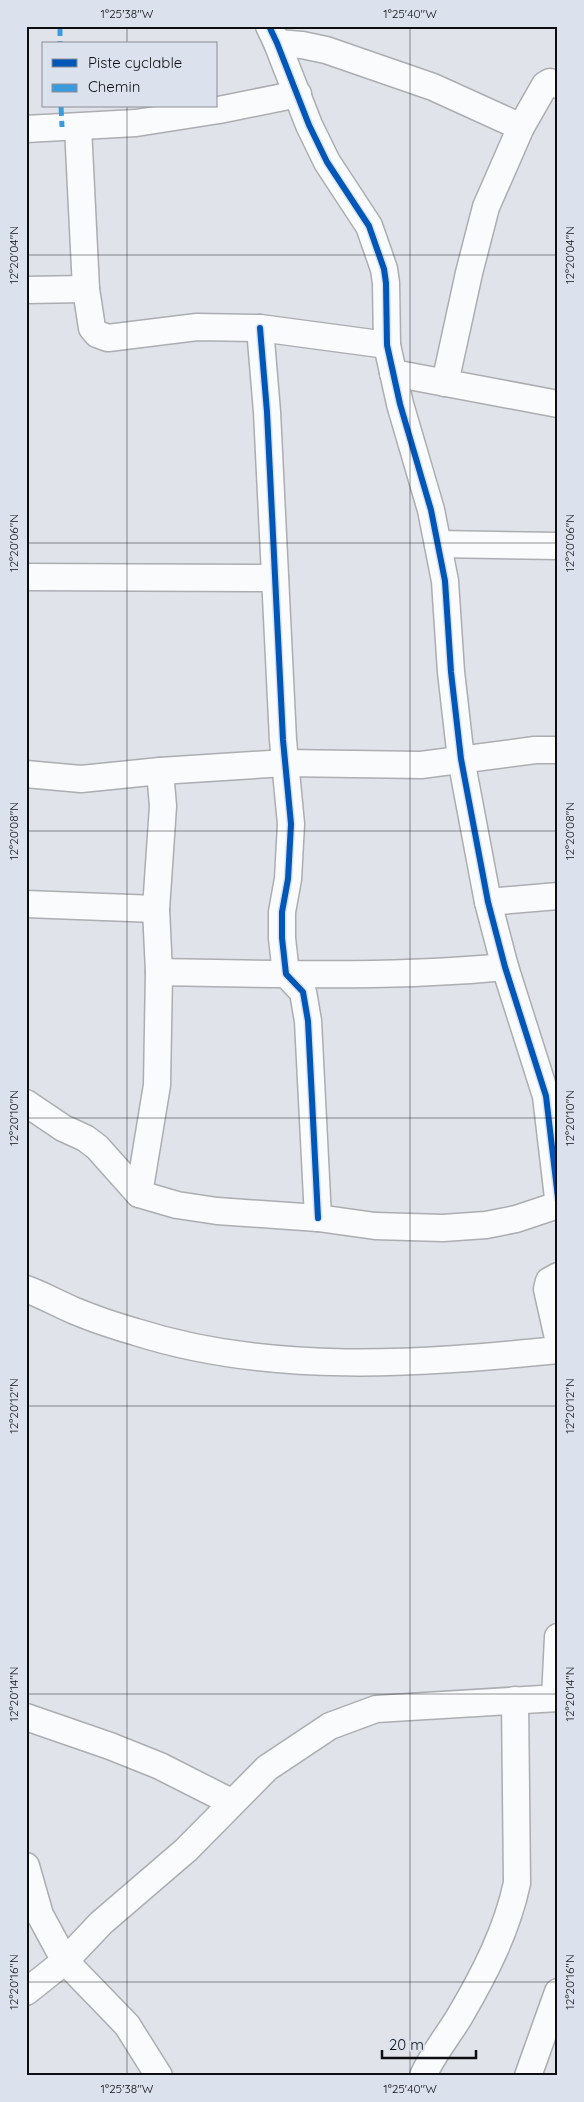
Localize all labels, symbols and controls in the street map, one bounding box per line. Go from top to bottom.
text: 1°25'38"W [101,6,154,21]
text: 1°25'40"W [383,6,437,21]
legend [42,42,218,108]
text: Piste cyclable [88,53,182,72]
text: Chemin [88,77,140,96]
text: 12°20'04"N [6,226,21,284]
text: 12°20'04"N [562,226,577,284]
text: 12°20'06"N [6,514,21,572]
text: 12°20'06"N [562,514,577,572]
text: 12°20'08"N [6,802,21,860]
text: 12°20'08"N [562,802,577,860]
text: 12°20'10"N [6,1090,21,1146]
text: 12°20'10"N [562,1090,577,1146]
text: 12°20'12"N [6,1378,21,1434]
text: 12°20'12"N [562,1378,577,1434]
text: 12°20'14"N [6,1666,21,1722]
text: 12°20'14"N [562,1666,577,1722]
text: 12°20'16"N [6,1954,21,2010]
text: 12°20'16"N [562,1954,577,2010]
scale bar [382,2027,475,2059]
text: 20 m [389,2035,424,2054]
text: 1°25'38"W [101,2081,154,2096]
text: 1°25'40"W [383,2081,437,2096]

